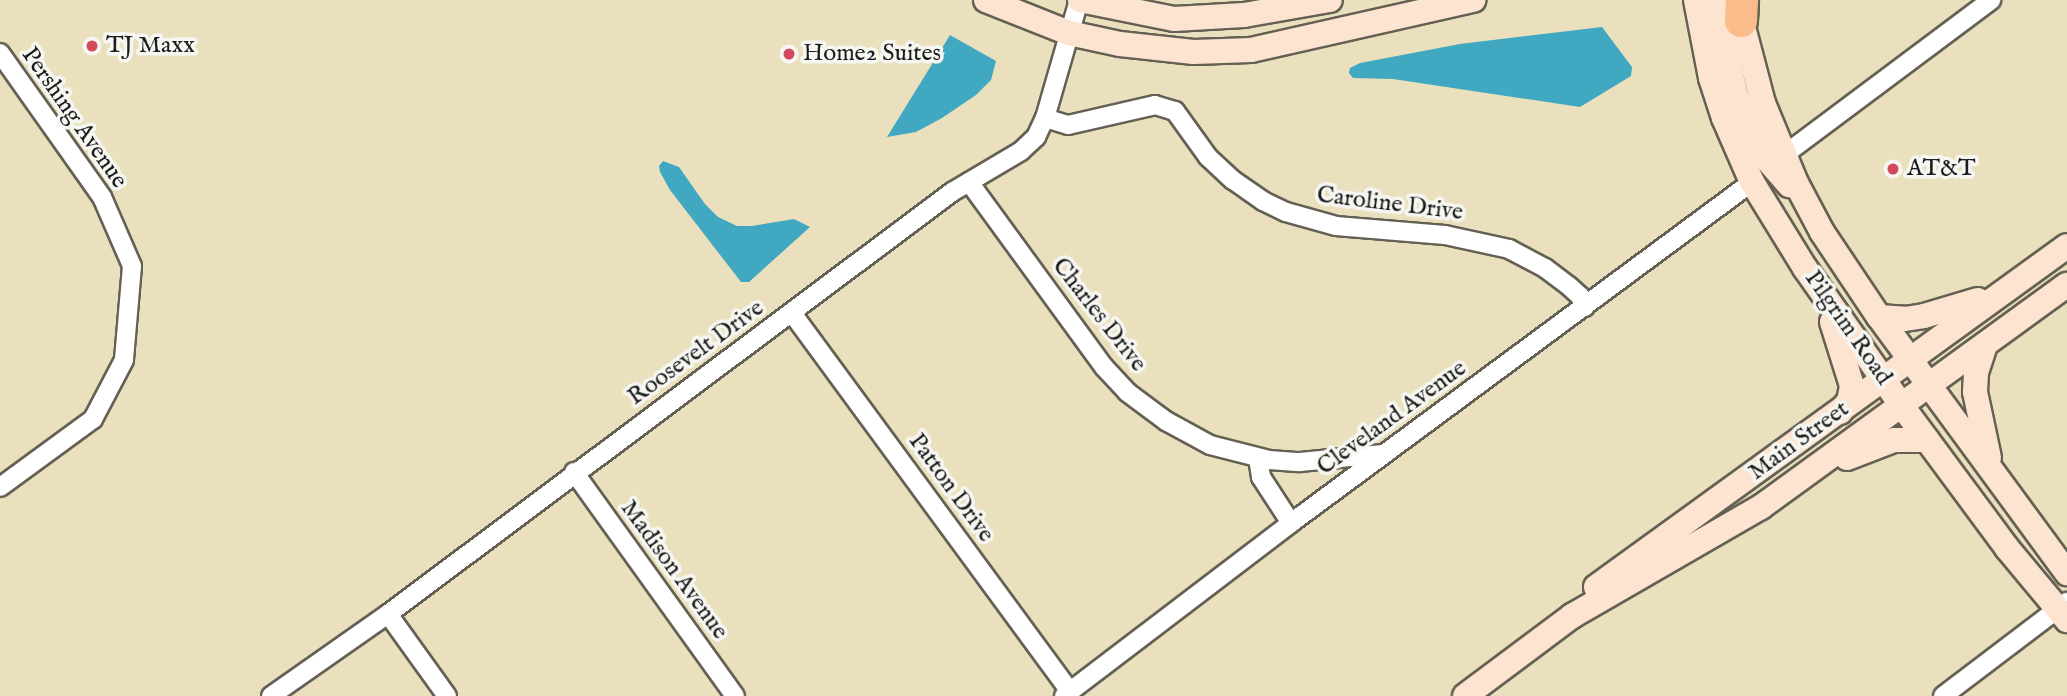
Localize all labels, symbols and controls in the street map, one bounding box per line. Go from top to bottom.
place label: TJ Maxx [106,32,195,60]
marker: TJ Maxx [84,38,100,54]
place label: Home2 Suites [803,40,941,68]
street label: Pershing Avenue [15,42,133,194]
marker: Home2 Suites [781,46,797,62]
place label: AT&T [1907,155,1976,183]
marker: AT&T [1885,161,1901,177]
street label: Caroline Drive [1315,181,1465,227]
street label: Charles Drive [1046,252,1152,378]
street label: Pilgrim Road [1798,265,1898,391]
street label: Roosevelt Drive [622,294,770,412]
street label: Cleveland Avenue [1312,354,1472,482]
street label: Main Street [1743,395,1855,487]
street label: Patton Drive [902,428,1000,548]
street label: Madison Avenue [614,495,734,645]

